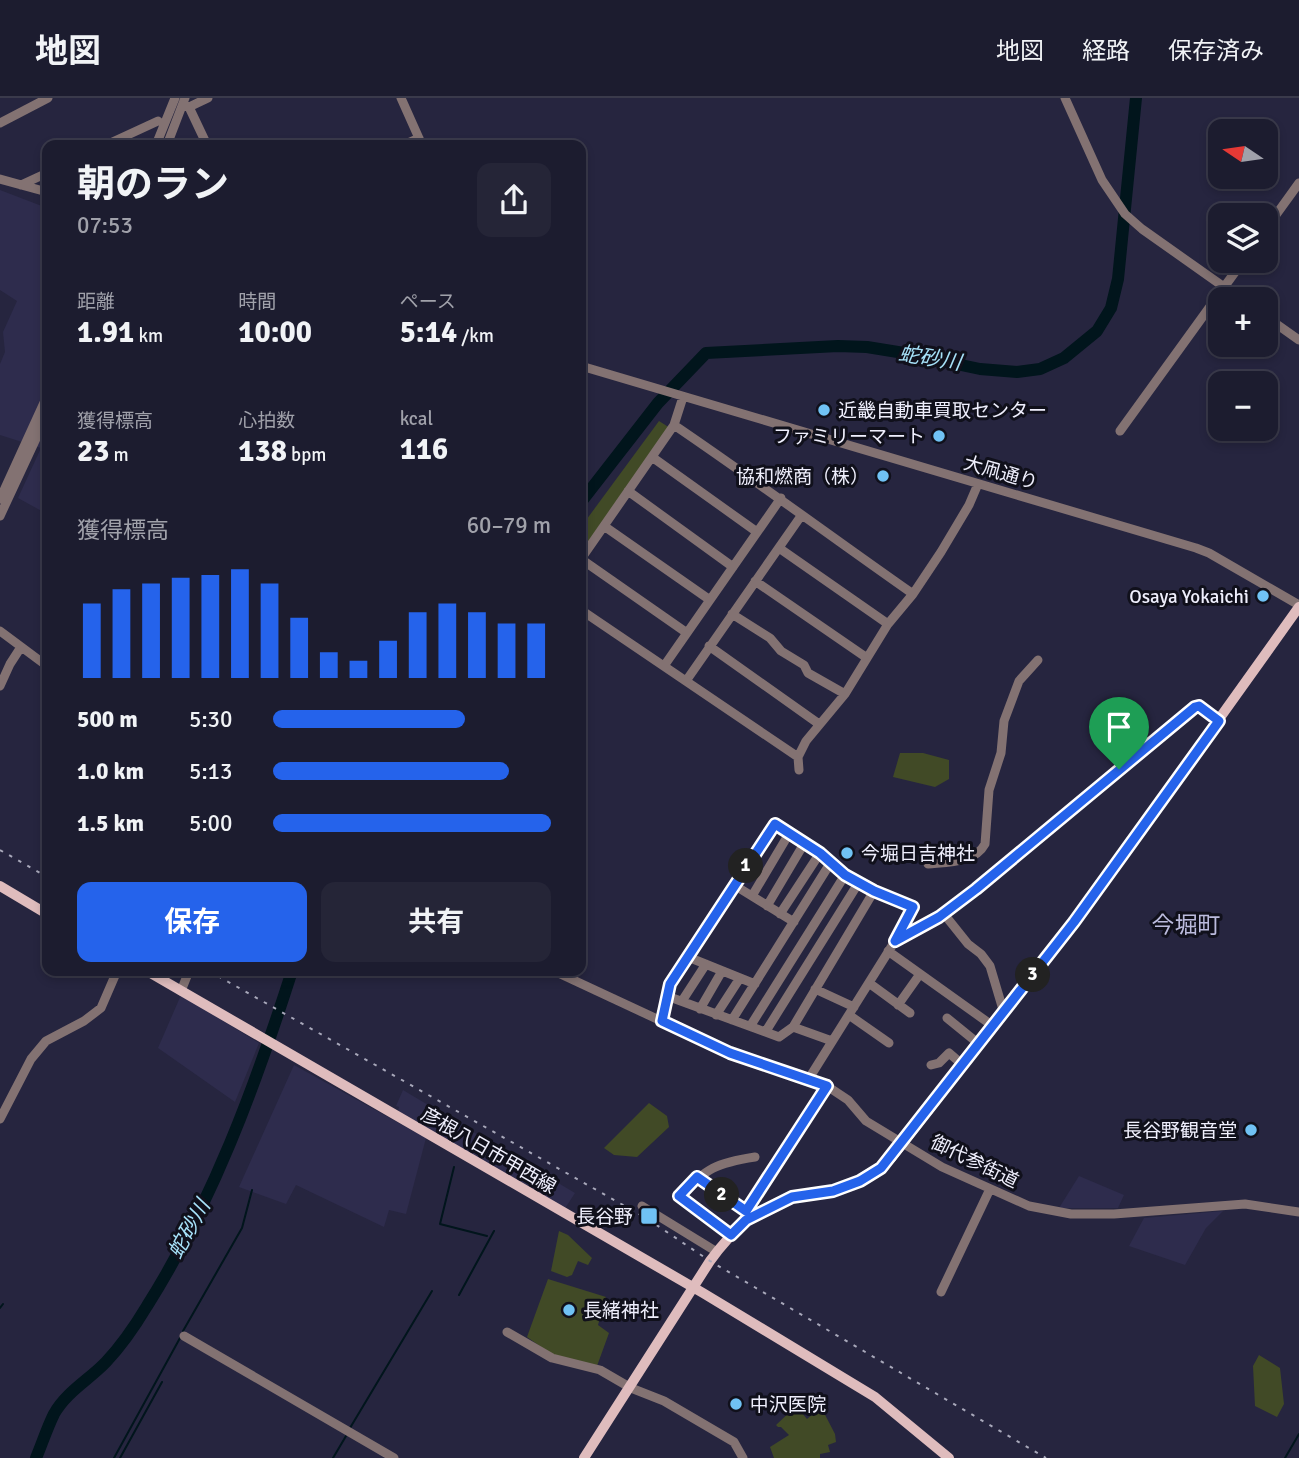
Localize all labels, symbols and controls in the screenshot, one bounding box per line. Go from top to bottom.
text: 地図 [35,31,101,72]
text: 地図 [996,36,1044,66]
text: 経路 [1082,36,1130,66]
text: 保存済み [1168,36,1264,66]
north arrow [1208,119,1278,189]
map controls [1208,119,1278,441]
text: 朝のラン [77,161,229,208]
button: share [477,163,551,237]
button: layers [1208,203,1278,273]
text: 07:53 [77,211,133,240]
button: + [1208,287,1278,357]
text: 距離 [77,290,115,314]
text: 時間 [238,290,276,314]
text: ペース [400,290,456,314]
text: 1.91 [77,314,134,351]
text: 10:00 [238,314,312,351]
text: 5:14 [400,314,457,351]
text: km [134,324,163,348]
text: /km [457,324,494,348]
water label: 蛇砂川 [897,340,965,376]
button: − [1208,371,1278,441]
place label: 近畿自動車買取センター [838,399,1047,423]
marker: 近畿自動車買取センター [816,402,832,418]
text: kcal [400,407,433,431]
text: 獲得標高 [77,409,153,433]
text: 心拍数 [238,409,295,433]
place label: ファミリーマート [773,425,925,449]
marker: ファミリーマート [931,428,947,444]
text: 116 [400,431,448,468]
text: 23 [77,433,109,470]
text: 138 [238,433,287,470]
text: m [109,443,129,467]
text: bpm [287,443,326,467]
street label: 大凧通り [961,451,1041,495]
place label: 協和燃商（株） [736,465,869,489]
marker: 協和燃商（株） [875,468,891,484]
text: 60–79 m [467,511,551,540]
text: 獲得標高 [77,516,169,545]
place label: Osaya Yokaichi [1129,585,1249,609]
marker: Osaya Yokaichi [1255,588,1271,604]
pin [1089,697,1149,769]
text: 500 m [77,705,138,734]
text: 5:30 [189,705,232,734]
icon: arrive [1100,708,1138,746]
text: 1.0 km [77,757,144,786]
text: 5:13 [189,757,232,786]
text: 1.5 km [77,809,144,838]
text: 5:00 [189,809,232,838]
place label: 今堀日吉神社 [861,842,975,866]
marker: 今堀日吉神社 [839,845,855,861]
pin: 1 [728,848,764,884]
text: 1 [740,853,751,877]
button: 保存 [77,882,307,962]
button: 共有 [321,882,551,962]
district label: 今堀町 [1152,911,1221,940]
pin: 3 [1016,958,1050,992]
text: 3 [1027,962,1038,986]
street label: 彦根八日市甲西線 [417,1102,560,1199]
place label: 長谷野観音堂 [1123,1119,1237,1143]
marker: 長谷野観音堂 [1243,1122,1259,1138]
street label: 御代参街道 [927,1130,1023,1194]
pin: 2 [704,1178,740,1212]
text: 2 [716,1182,727,1206]
water label: 蛇砂川 [162,1193,217,1263]
place label: 長谷野 [576,1205,633,1229]
marker: 長谷野 [639,1206,659,1226]
place label: 長緒神社 [583,1299,659,1323]
marker: 長緒神社 [561,1302,577,1318]
place label: 中沢医院 [750,1393,826,1417]
marker: 中沢医院 [728,1396,744,1412]

